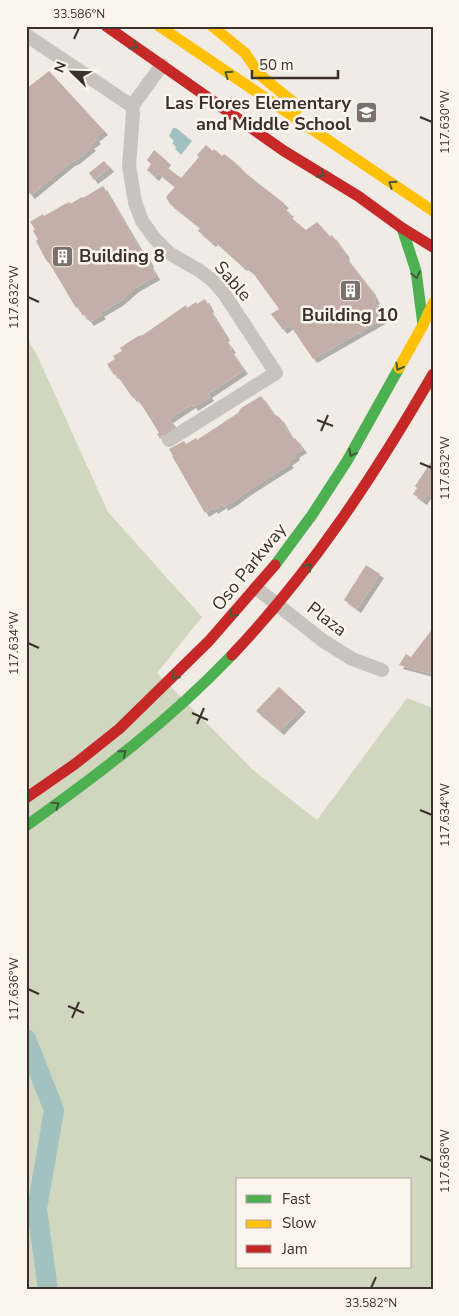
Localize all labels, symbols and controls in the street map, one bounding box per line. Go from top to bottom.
text: 33.586°N [53,6,105,22]
one-way arrow [129,40,138,49]
north arrow [48,48,98,98]
scale bar [252,48,338,80]
text: 50 m [259,55,294,75]
text: N [50,59,71,76]
one-way arrow [225,71,234,80]
text: 117.630°W [437,90,453,154]
place label: Las Flores Elementary and Middle School [165,91,352,136]
school or university icon: Las Flores Elementary and Middle School [355,101,379,125]
one-way arrow [316,167,325,177]
one-way arrow [389,181,398,190]
building icon: Building 8 [51,244,75,268]
place label: Building 8 [79,244,165,268]
street label: Sable [209,256,257,306]
text: 117.632°W [6,265,22,329]
one-way arrow [411,270,421,279]
building icon: Building 10 [338,278,362,302]
place label: Building 10 [302,303,398,327]
one-way arrow [395,362,405,371]
text: 117.632°W [437,436,453,500]
one-way arrow [348,447,358,456]
street label: Oso Parkway [206,518,292,616]
one-way arrow [303,564,311,573]
street label: Plaza [302,596,352,642]
one-way arrow [229,609,238,618]
text: 117.634°W [6,611,22,675]
one-way arrow [172,670,181,679]
one-way arrow [118,750,127,759]
text: 117.634°W [437,783,453,847]
one-way arrow [50,802,60,811]
text: 117.636°W [6,957,22,1021]
text: 117.636°W [437,1129,453,1193]
legend [236,1178,412,1268]
text: Fast [282,1189,311,1209]
text: Slow [282,1213,317,1233]
text: Jam [281,1239,308,1259]
text: 33.582°N [345,1295,397,1311]

